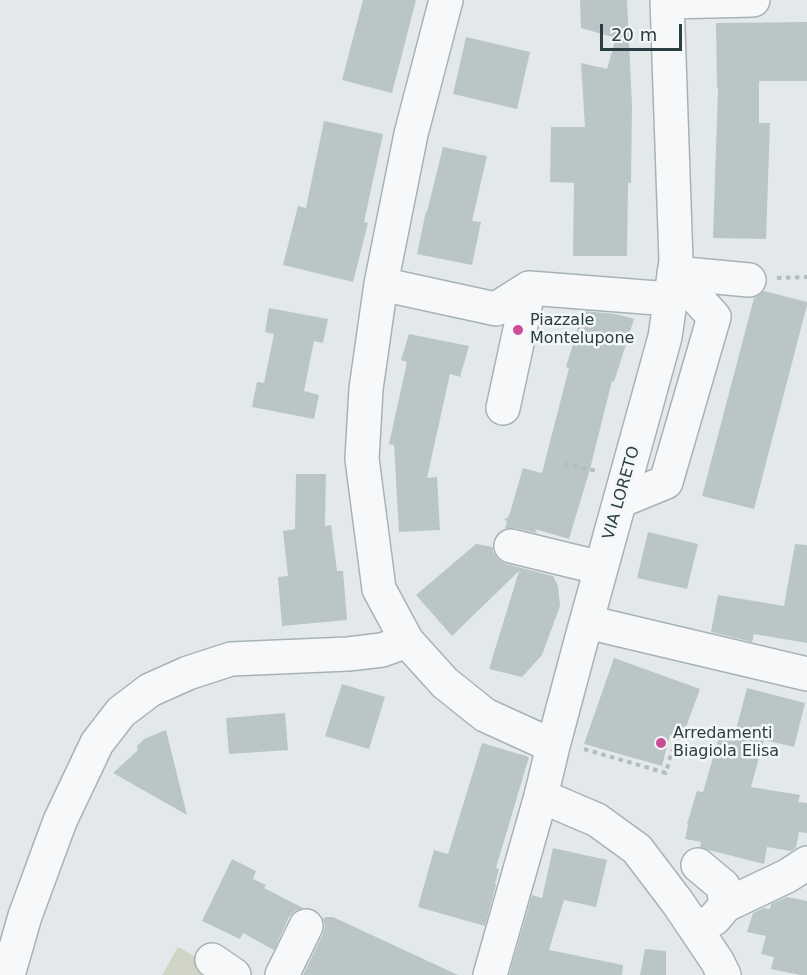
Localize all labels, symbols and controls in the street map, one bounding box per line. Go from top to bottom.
scale bar [603,12,686,50]
text: 20 m [611,24,657,45]
place label: Piazzale Montelupone [530,311,634,349]
marker: Piazzale Montelupone [511,323,525,337]
street label: VIA LORETO [600,444,644,542]
place label: Arredamenti Biagiola Elisa [673,724,779,762]
marker: Arredamenti Biagiola Elisa [654,736,668,750]

